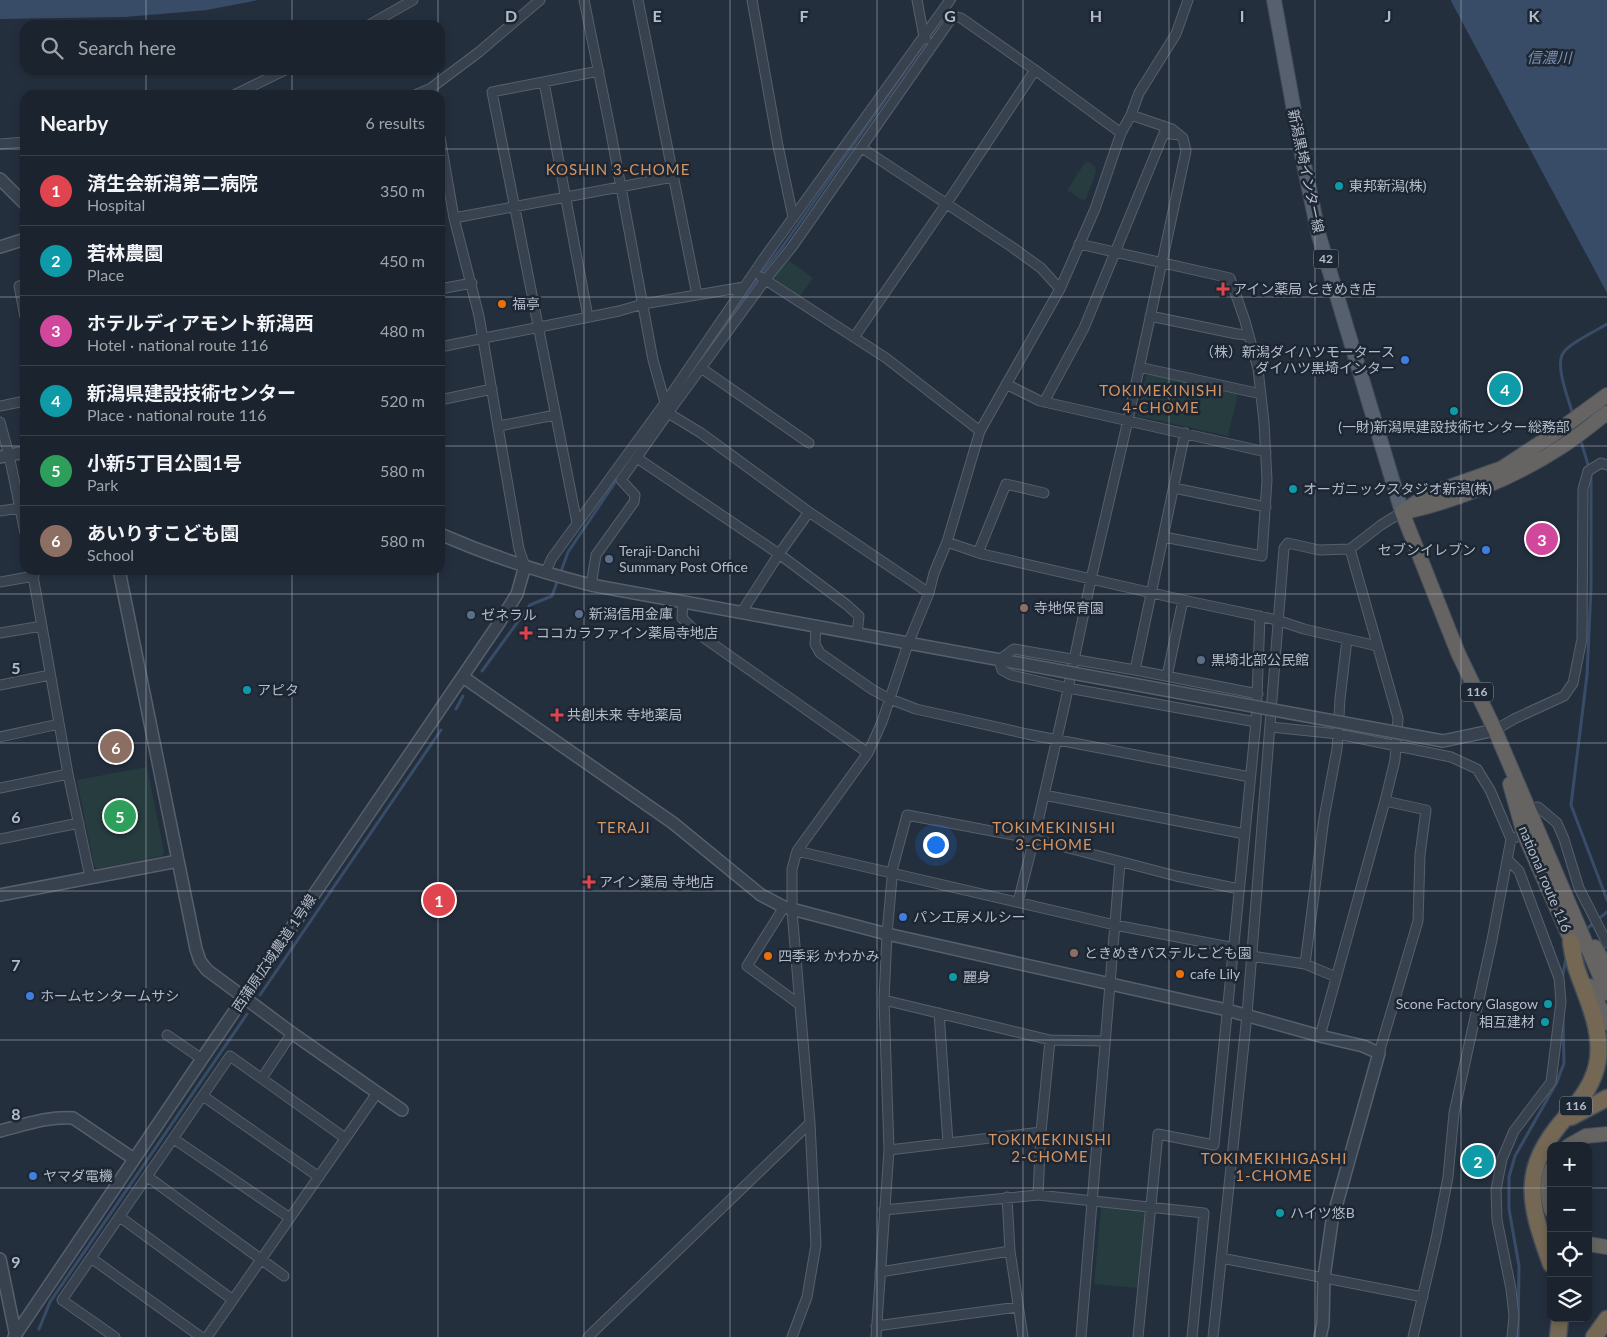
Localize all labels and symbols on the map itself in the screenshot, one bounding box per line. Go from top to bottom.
text: D [505,6,517,25]
text: E [652,6,662,25]
text: F [799,6,809,25]
text: G [944,6,956,25]
text: H [1090,6,1102,25]
text: I [1240,6,1244,25]
text: J [1385,6,1391,25]
text: K [1529,6,1541,25]
water label: 信濃川 [1526,48,1573,66]
street label: 新潟黒埼インター線 [1285,108,1328,234]
district label: KOSHIN 3-CHOME [546,160,690,178]
place label: 東邦新潟(株) [1349,177,1427,194]
marker: 東邦新潟(株) [1333,180,1345,192]
road number: 42 [1314,250,1338,268]
place label: アイン薬局 ときめき店 [1233,280,1376,297]
marker: アイン薬局 ときめき店 [1217,283,1229,295]
place label: 福亭 [512,295,540,312]
marker: 福亭 [496,298,508,310]
place label: （株）新潟ダイハツモータース ダイハツ黒埼インター [1200,343,1395,376]
marker: （株）新潟ダイハツモータース ダイハツ黒埼インター [1399,354,1411,366]
pin: 4 [1489,370,1521,408]
district label: TOKIMEKINISHI 4-CHOME [1099,381,1223,416]
marker: (一財)新潟県建設技術センター総務部 [1448,405,1460,417]
place label: (一財)新潟県建設技術センター総務部 [1338,418,1570,435]
place label: オーガニックスタジオ新潟(株) [1303,480,1492,497]
marker: オーガニックスタジオ新潟(株) [1287,483,1299,495]
pin: 3 [1526,520,1558,558]
place label: セブンイレブン [1378,541,1476,558]
place label: Teraji-Danchi Summary Post Office [619,542,748,575]
marker: セブンイレブン [1480,544,1492,556]
marker: Teraji-Danchi Summary Post Office [603,553,615,565]
place label: 寺地保育園 [1034,599,1104,616]
marker: 寺地保育園 [1018,602,1030,614]
place label: 新潟信用金庫 [589,605,673,622]
place label: ゼネラル [481,606,537,623]
marker: 新潟信用金庫 [573,608,585,620]
marker: ゼネラル [465,609,477,621]
place label: ココカラファイン薬局寺地店 [536,624,718,641]
marker: ココカラファイン薬局寺地店 [520,627,532,639]
place label: 黒埼北部公民館 [1211,651,1309,668]
marker: 黒埼北部公民館 [1195,654,1207,666]
text: 5 [11,658,21,677]
place label: アピタ [257,681,299,698]
road number: 116 [1461,682,1493,702]
marker: アピタ [241,684,253,696]
place label: 共創未来 寺地薬局 [567,706,683,723]
marker: 共創未来 寺地薬局 [551,709,563,721]
pin: 6 [100,728,132,766]
pin: 5 [104,797,136,835]
text: 6 [11,807,21,826]
district label: TERAJI [597,818,651,836]
district label: TOKIMEKINISHI 3-CHOME [992,818,1116,853]
street label: national route 116 [1515,823,1576,934]
your location [923,832,949,858]
place label: アイン薬局 寺地店 [599,873,714,890]
marker: アイン薬局 寺地店 [583,876,595,888]
pin: 1 [423,881,455,919]
street label: 西蒲原広域農道 1号線 [228,891,319,1015]
place label: パン工房メルシー [913,908,1026,925]
marker: パン工房メルシー [897,911,909,923]
place label: ときめきパステルこども園 [1084,944,1252,961]
place label: 四季彩 かわかみ [778,947,880,964]
marker: ときめきパステルこども園 [1068,947,1080,959]
marker: 四季彩 かわかみ [762,950,774,962]
text: 7 [11,955,21,974]
place label: cafe Lily [1190,965,1241,982]
place label: 麗身 [963,968,991,985]
marker: cafe Lily [1174,968,1186,980]
marker: 麗身 [947,971,959,983]
place label: ホームセンタームサシ [40,987,179,1004]
marker: ホームセンタームサシ [24,990,36,1002]
place label: Scone Factory Glasgow [1396,995,1538,1012]
marker: Scone Factory Glasgow [1542,998,1554,1010]
place label: 相互建材 [1479,1013,1535,1030]
marker: 相互建材 [1539,1016,1551,1028]
road number: 116 [1560,1096,1592,1116]
text: 8 [11,1104,21,1123]
district label: TOKIMEKINISHI 2-CHOME [988,1130,1112,1165]
pin: 2 [1462,1142,1494,1180]
district label: TOKIMEKIHIGASHI 1-CHOME [1201,1149,1347,1184]
place label: ヤマダ電機 [43,1167,113,1184]
marker: ヤマダ電機 [27,1170,39,1182]
place label: ハイツ悠B [1290,1204,1355,1221]
marker: ハイツ悠B [1274,1207,1286,1219]
text: 9 [11,1252,21,1271]

